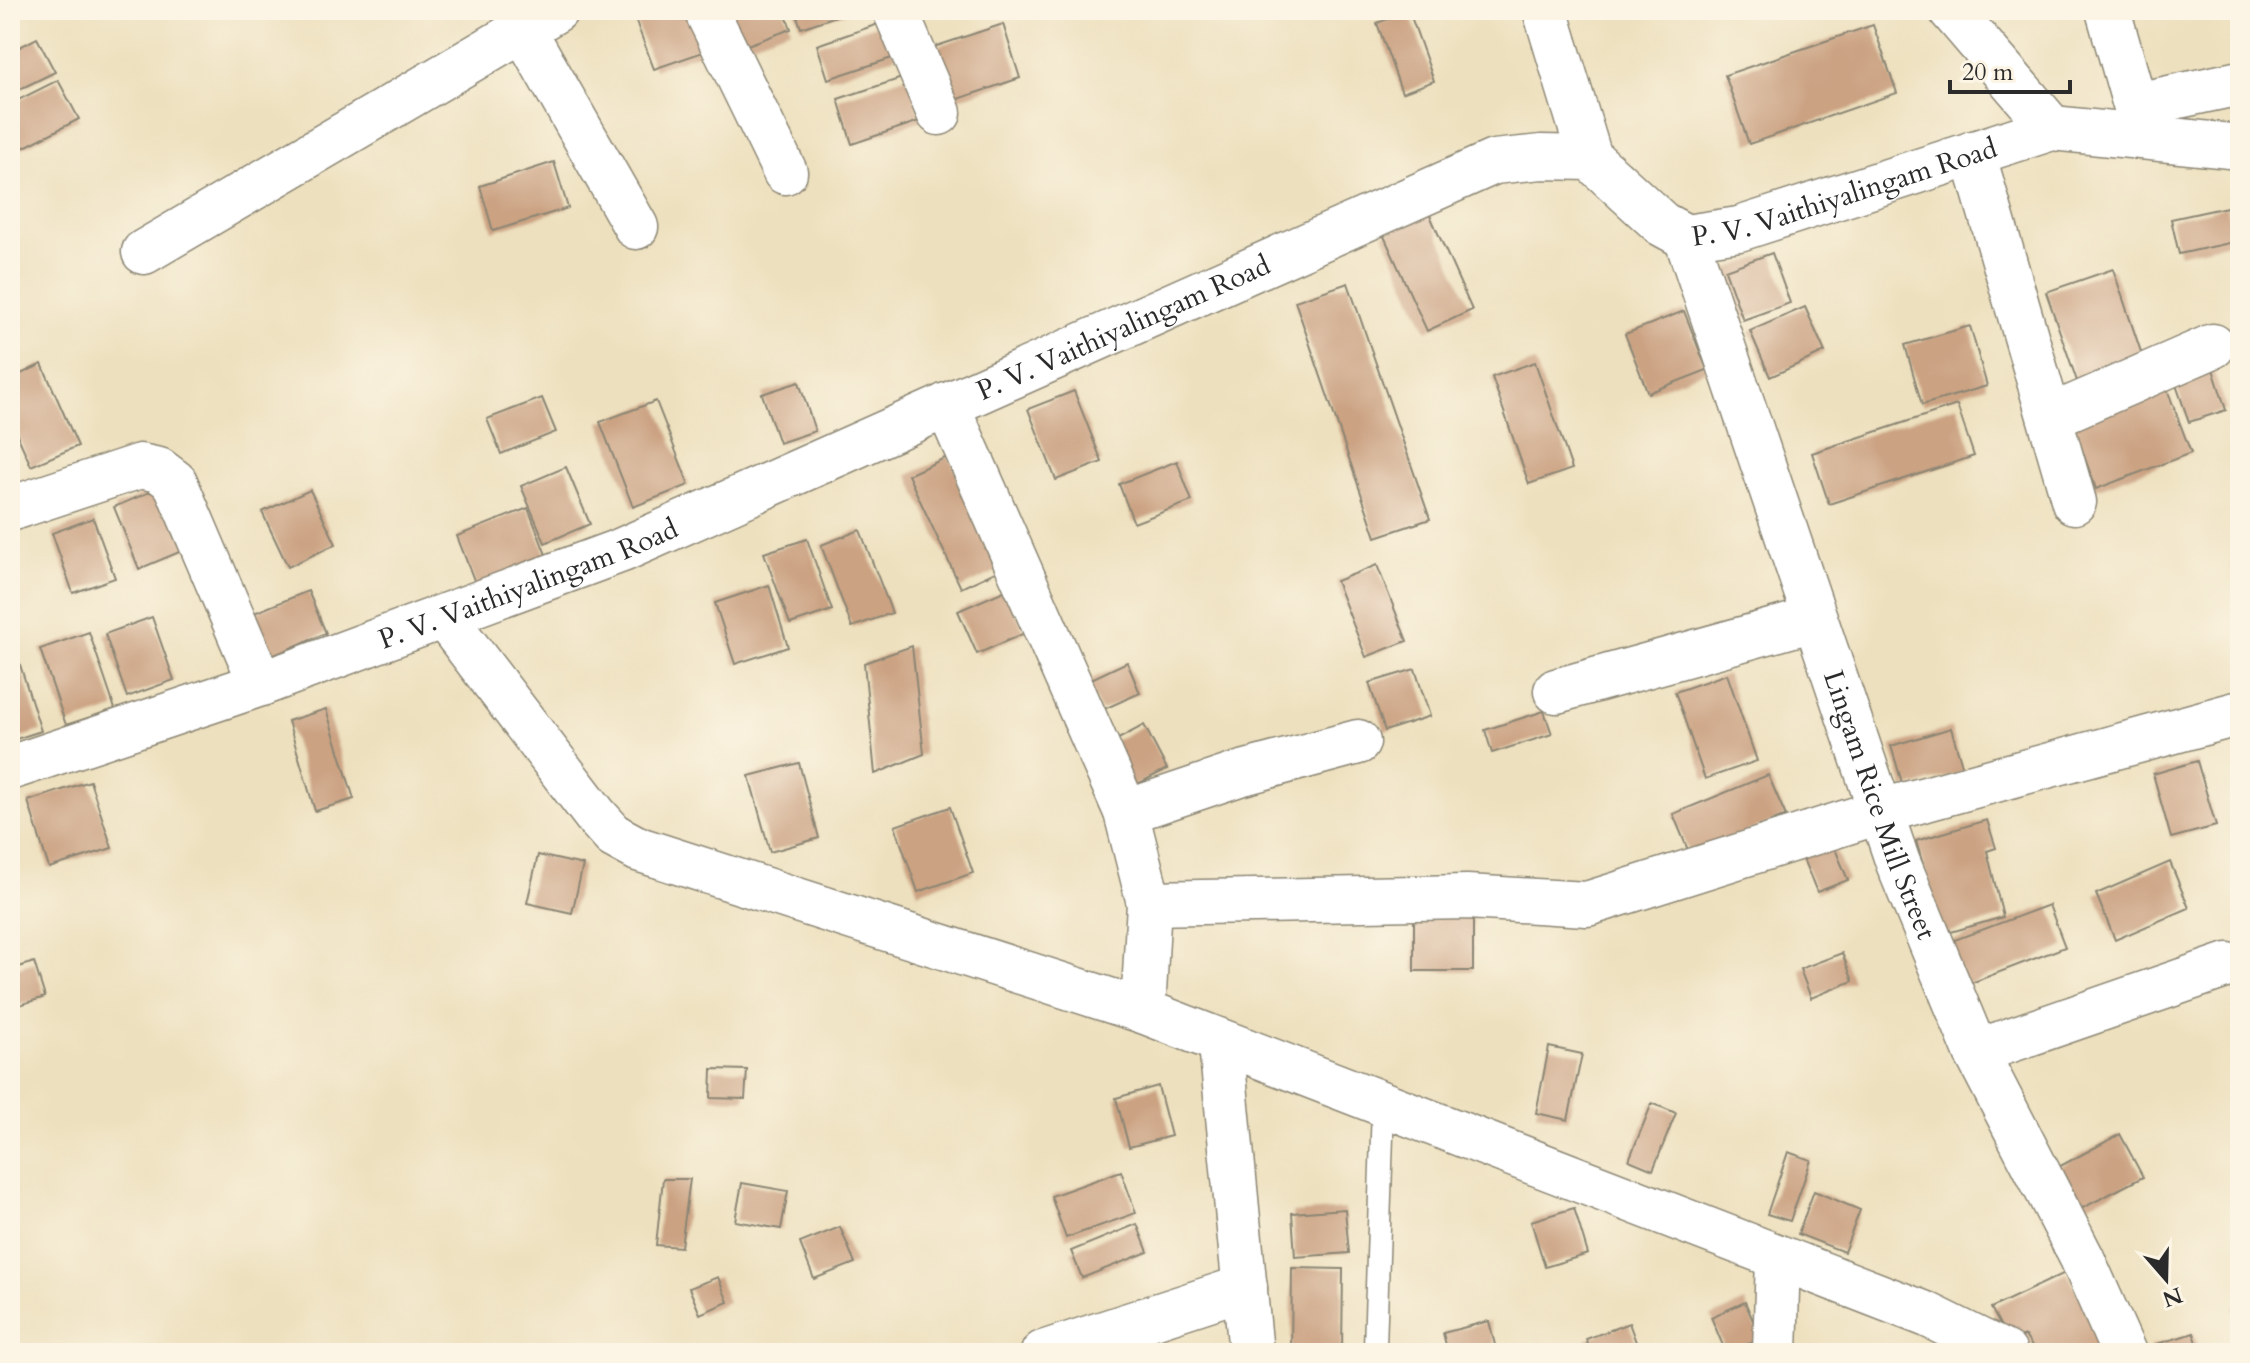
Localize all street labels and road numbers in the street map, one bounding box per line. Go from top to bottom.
street label: P. V. Vaithiyalingam Road [1689,129,2002,256]
street label: P. V. Vaithiyalingam Road [971,246,1276,410]
street label: P. V. Vaithiyalingam Road [373,510,684,659]
street label: Lingam Rice Mill Street [1814,665,1946,945]

